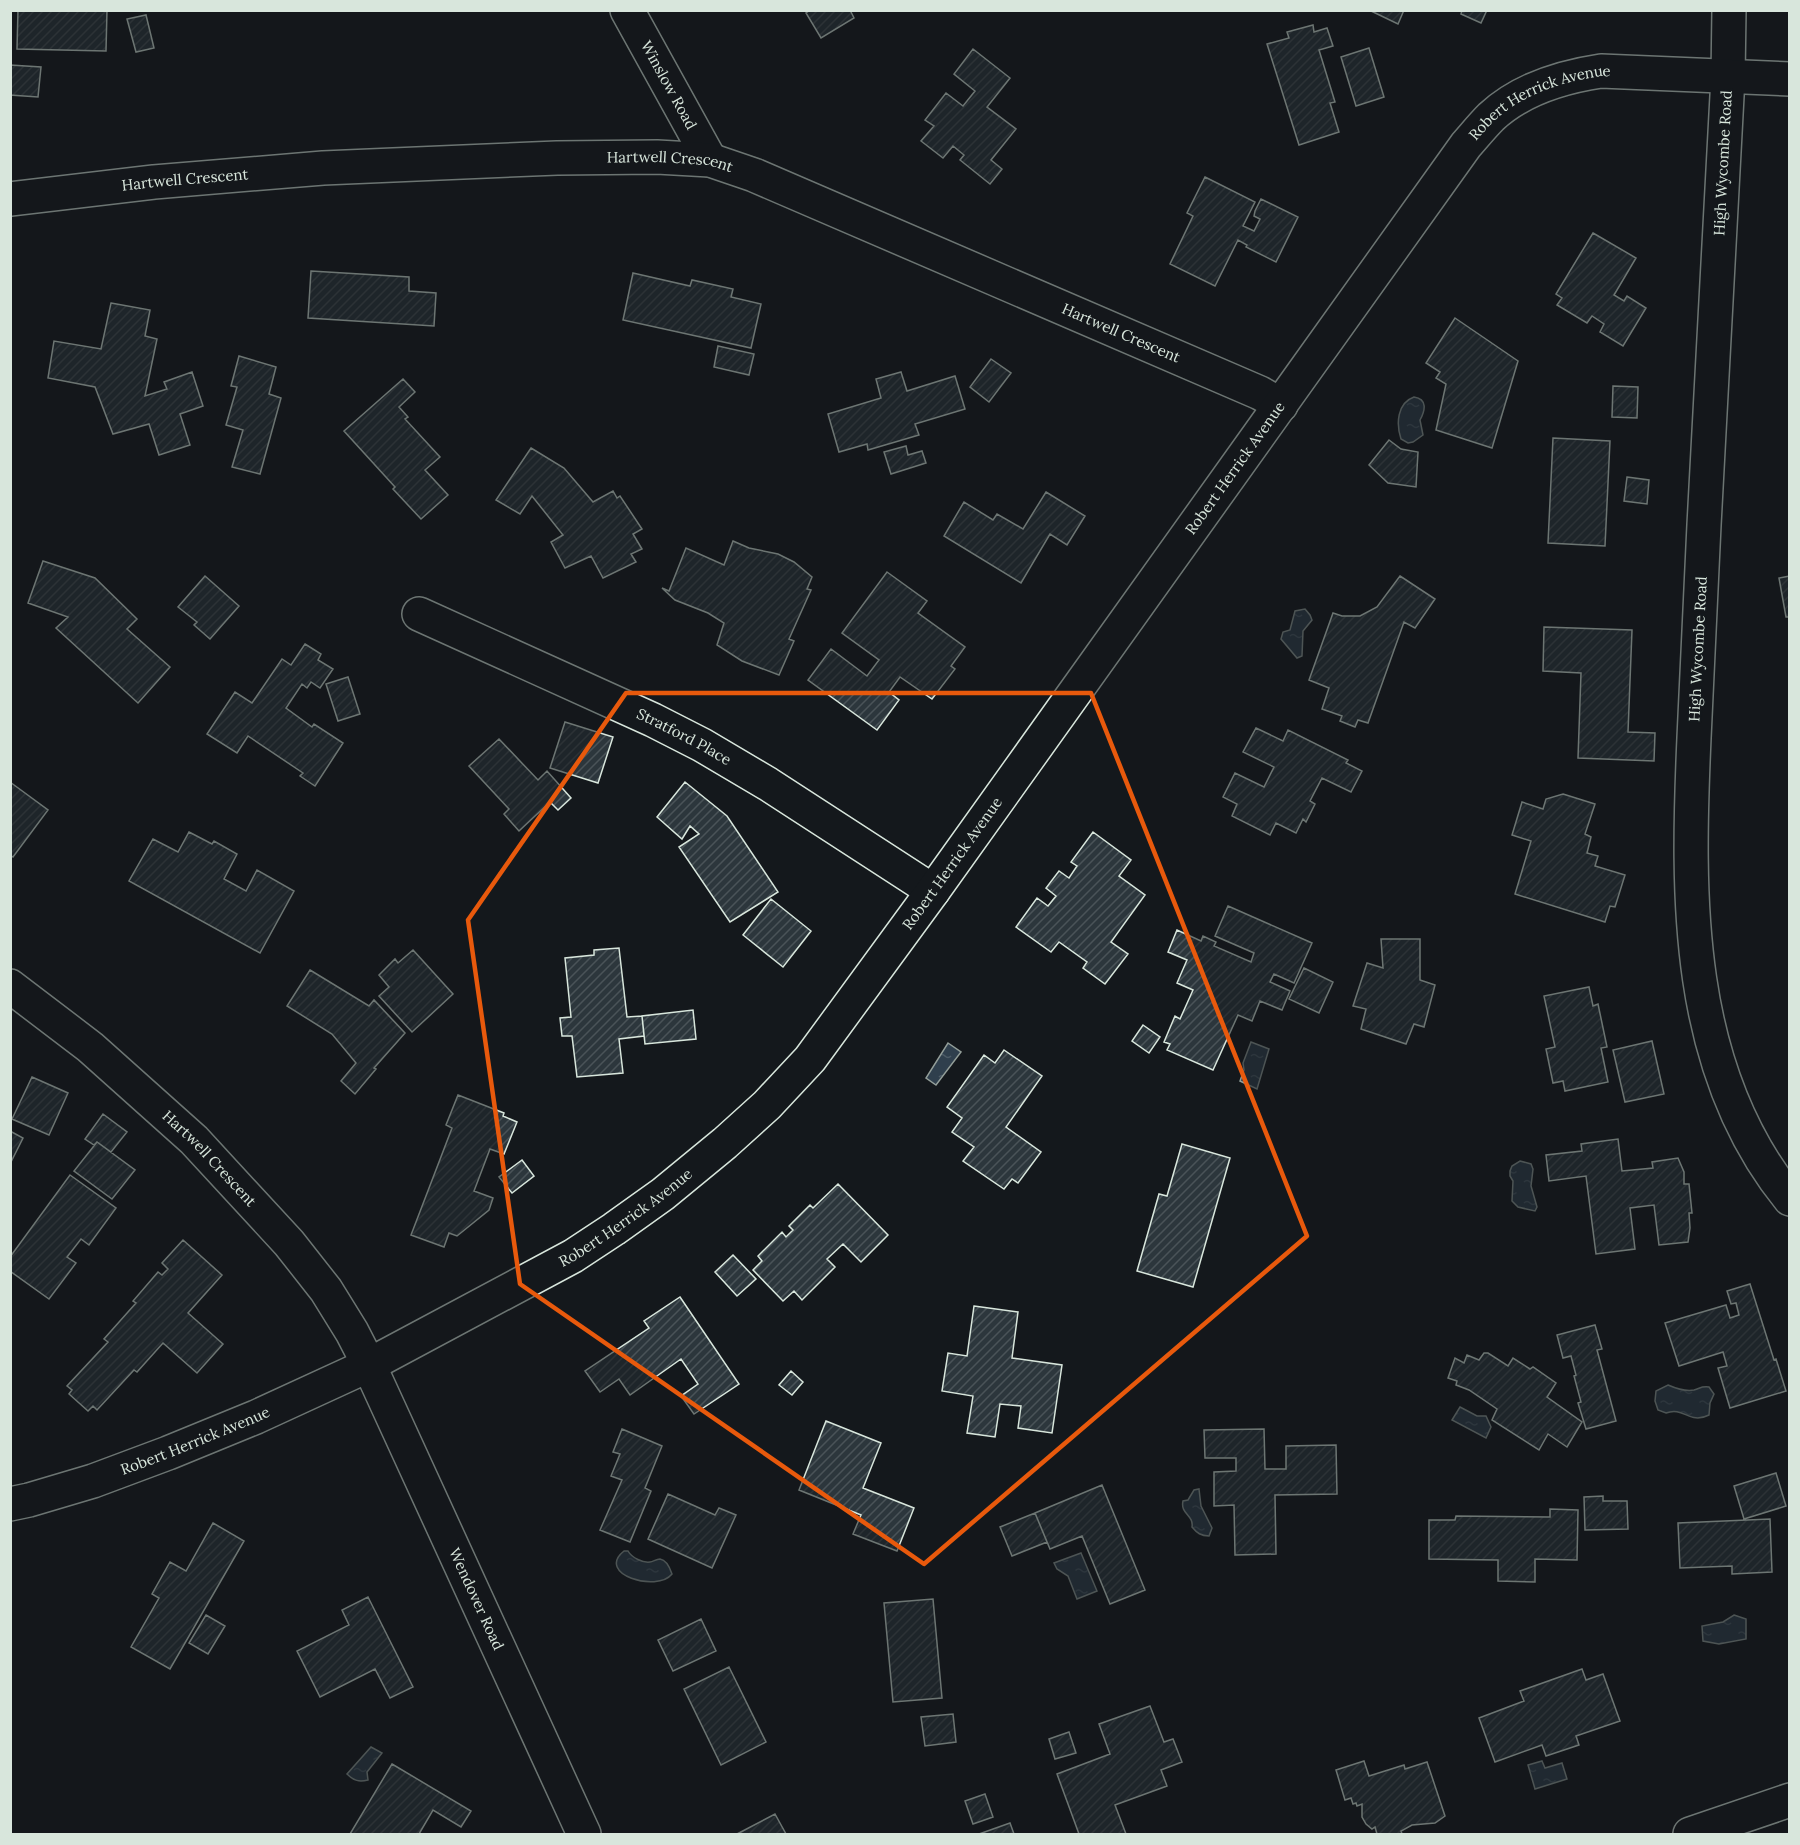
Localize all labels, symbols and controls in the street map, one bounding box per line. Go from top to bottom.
street label: Winslow Road [637,37,701,133]
street label: Robert Herrick Avenue [1464,61,1611,144]
street label: High Wycombe Road [1709,90,1736,236]
street label: Hartwell Crescent [607,147,736,176]
street label: Hartwell Crescent [121,164,249,195]
street label: Hartwell Crescent [1059,299,1183,367]
street label: Robert Herrick Avenue [1181,398,1289,538]
street label: High Wycombe Road [1684,576,1711,722]
street label: Stratford Place [634,704,735,769]
street label: Robert Herrick Avenue [898,793,1006,933]
street label: Hartwell Crescent [158,1106,261,1210]
street label: Robert Herrick Avenue [555,1164,696,1271]
street label: Robert Herrick Avenue [118,1402,273,1479]
street label: Wendover Road [445,1545,508,1653]

